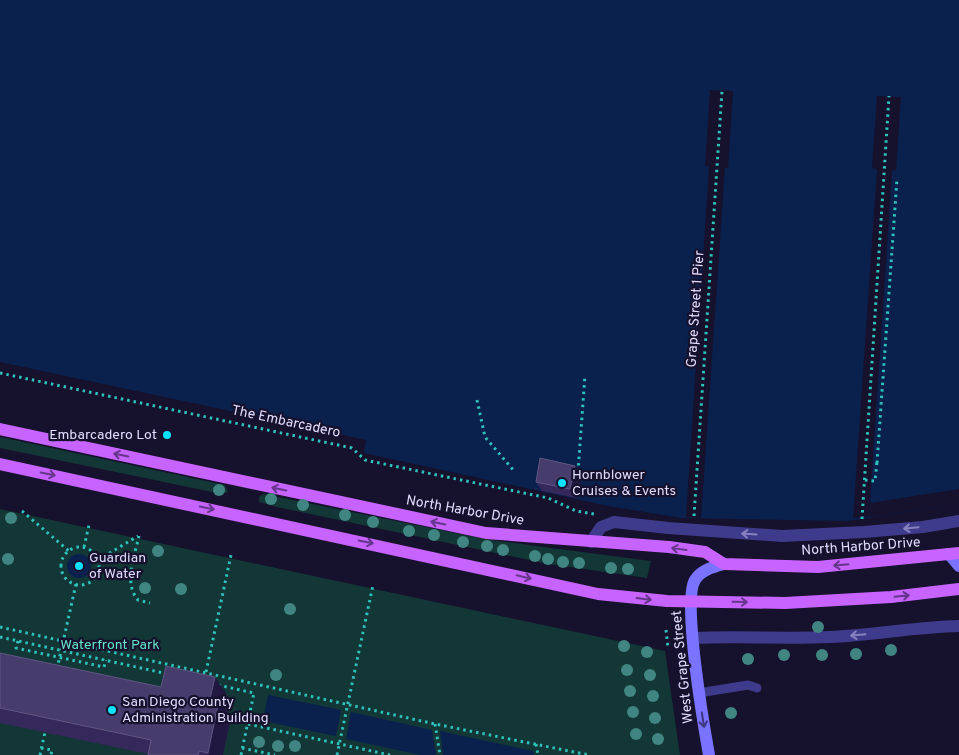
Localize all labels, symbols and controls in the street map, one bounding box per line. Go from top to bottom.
street label: Grape Street 1 Pier [683,249,709,368]
street label: The Embarcadero [230,402,342,442]
place label: Embarcadero Lot [49,427,157,444]
marker: Embarcadero Lot [161,429,173,441]
one-way arrow [113,450,129,460]
place label: Hornblower Cruises & Events [572,467,676,500]
one-way arrow [39,470,55,479]
marker: Hornblower Cruises & Events [556,477,568,489]
one-way arrow [272,484,288,494]
street label: North Harbor Drive [405,492,525,530]
one-way arrow [198,504,214,513]
one-way arrow [431,518,447,527]
one-way arrow [903,523,919,533]
one-way arrow [741,529,757,538]
street label: North Harbor Drive [801,534,921,560]
one-way arrow [357,538,373,547]
one-way arrow [671,544,687,554]
place label: Guardian of Water [89,550,146,583]
marker: Guardian of Water [73,560,85,572]
one-way arrow [833,560,849,570]
one-way arrow [516,573,532,582]
one-way arrow [893,591,909,601]
one-way arrow [636,594,652,604]
one-way arrow [731,597,747,607]
street label: West Grape Street [669,610,697,724]
one-way arrow [851,631,867,640]
park label: Waterfront Park [60,637,160,654]
place label: San Diego County Administration Building [122,694,269,727]
marker: San Diego County Administration Building [106,704,118,716]
one-way arrow [699,711,709,727]

